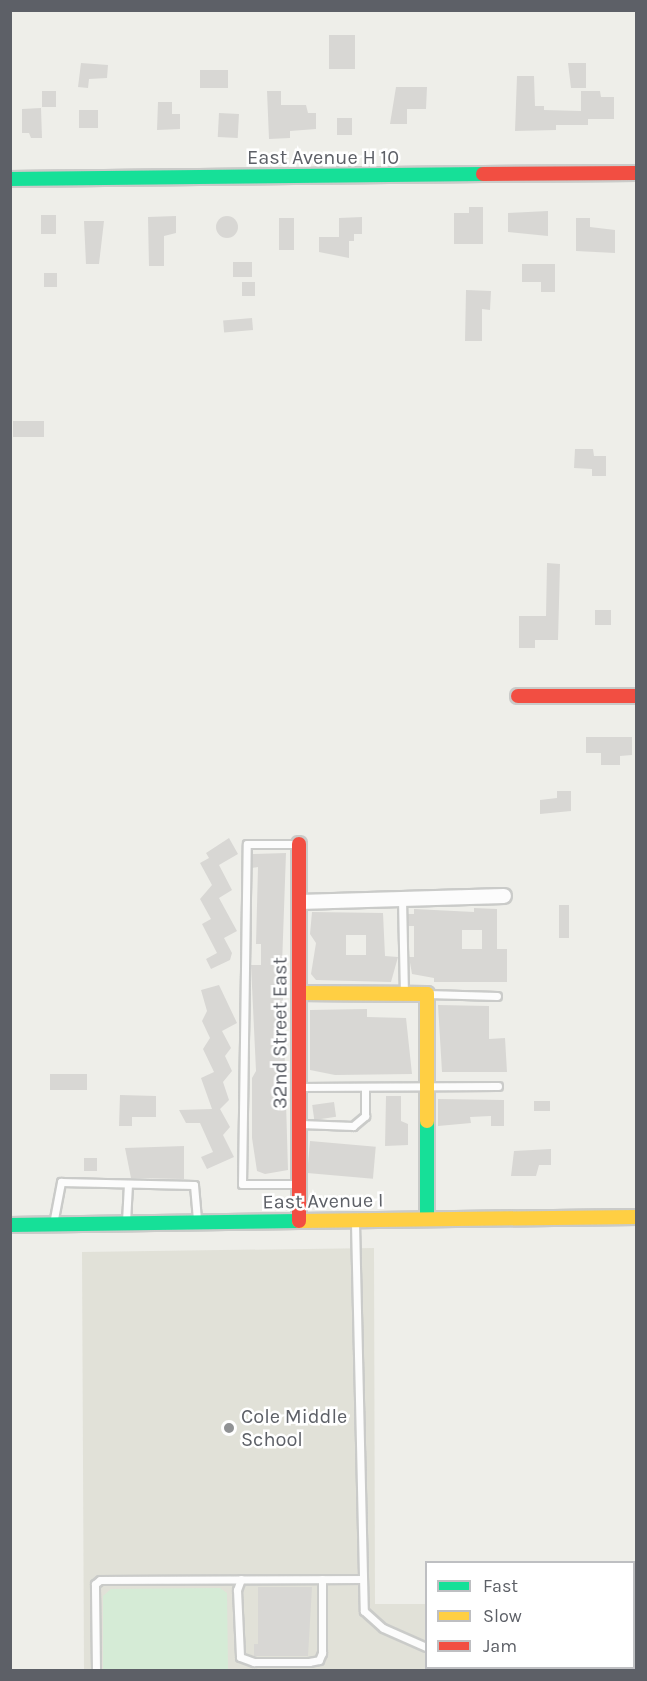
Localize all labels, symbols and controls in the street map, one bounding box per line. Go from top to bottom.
street label: East Avenue H 10 [247,145,399,169]
street label: 32nd Street East [268,957,292,1109]
street label: East Avenue I [262,1188,384,1214]
place label: Cole Middle School [241,1404,347,1451]
marker: Cole Middle School [222,1421,236,1435]
legend [425,1561,635,1669]
text: Fast [483,1575,518,1597]
text: Slow [483,1605,522,1627]
text: Jam [483,1635,517,1657]

